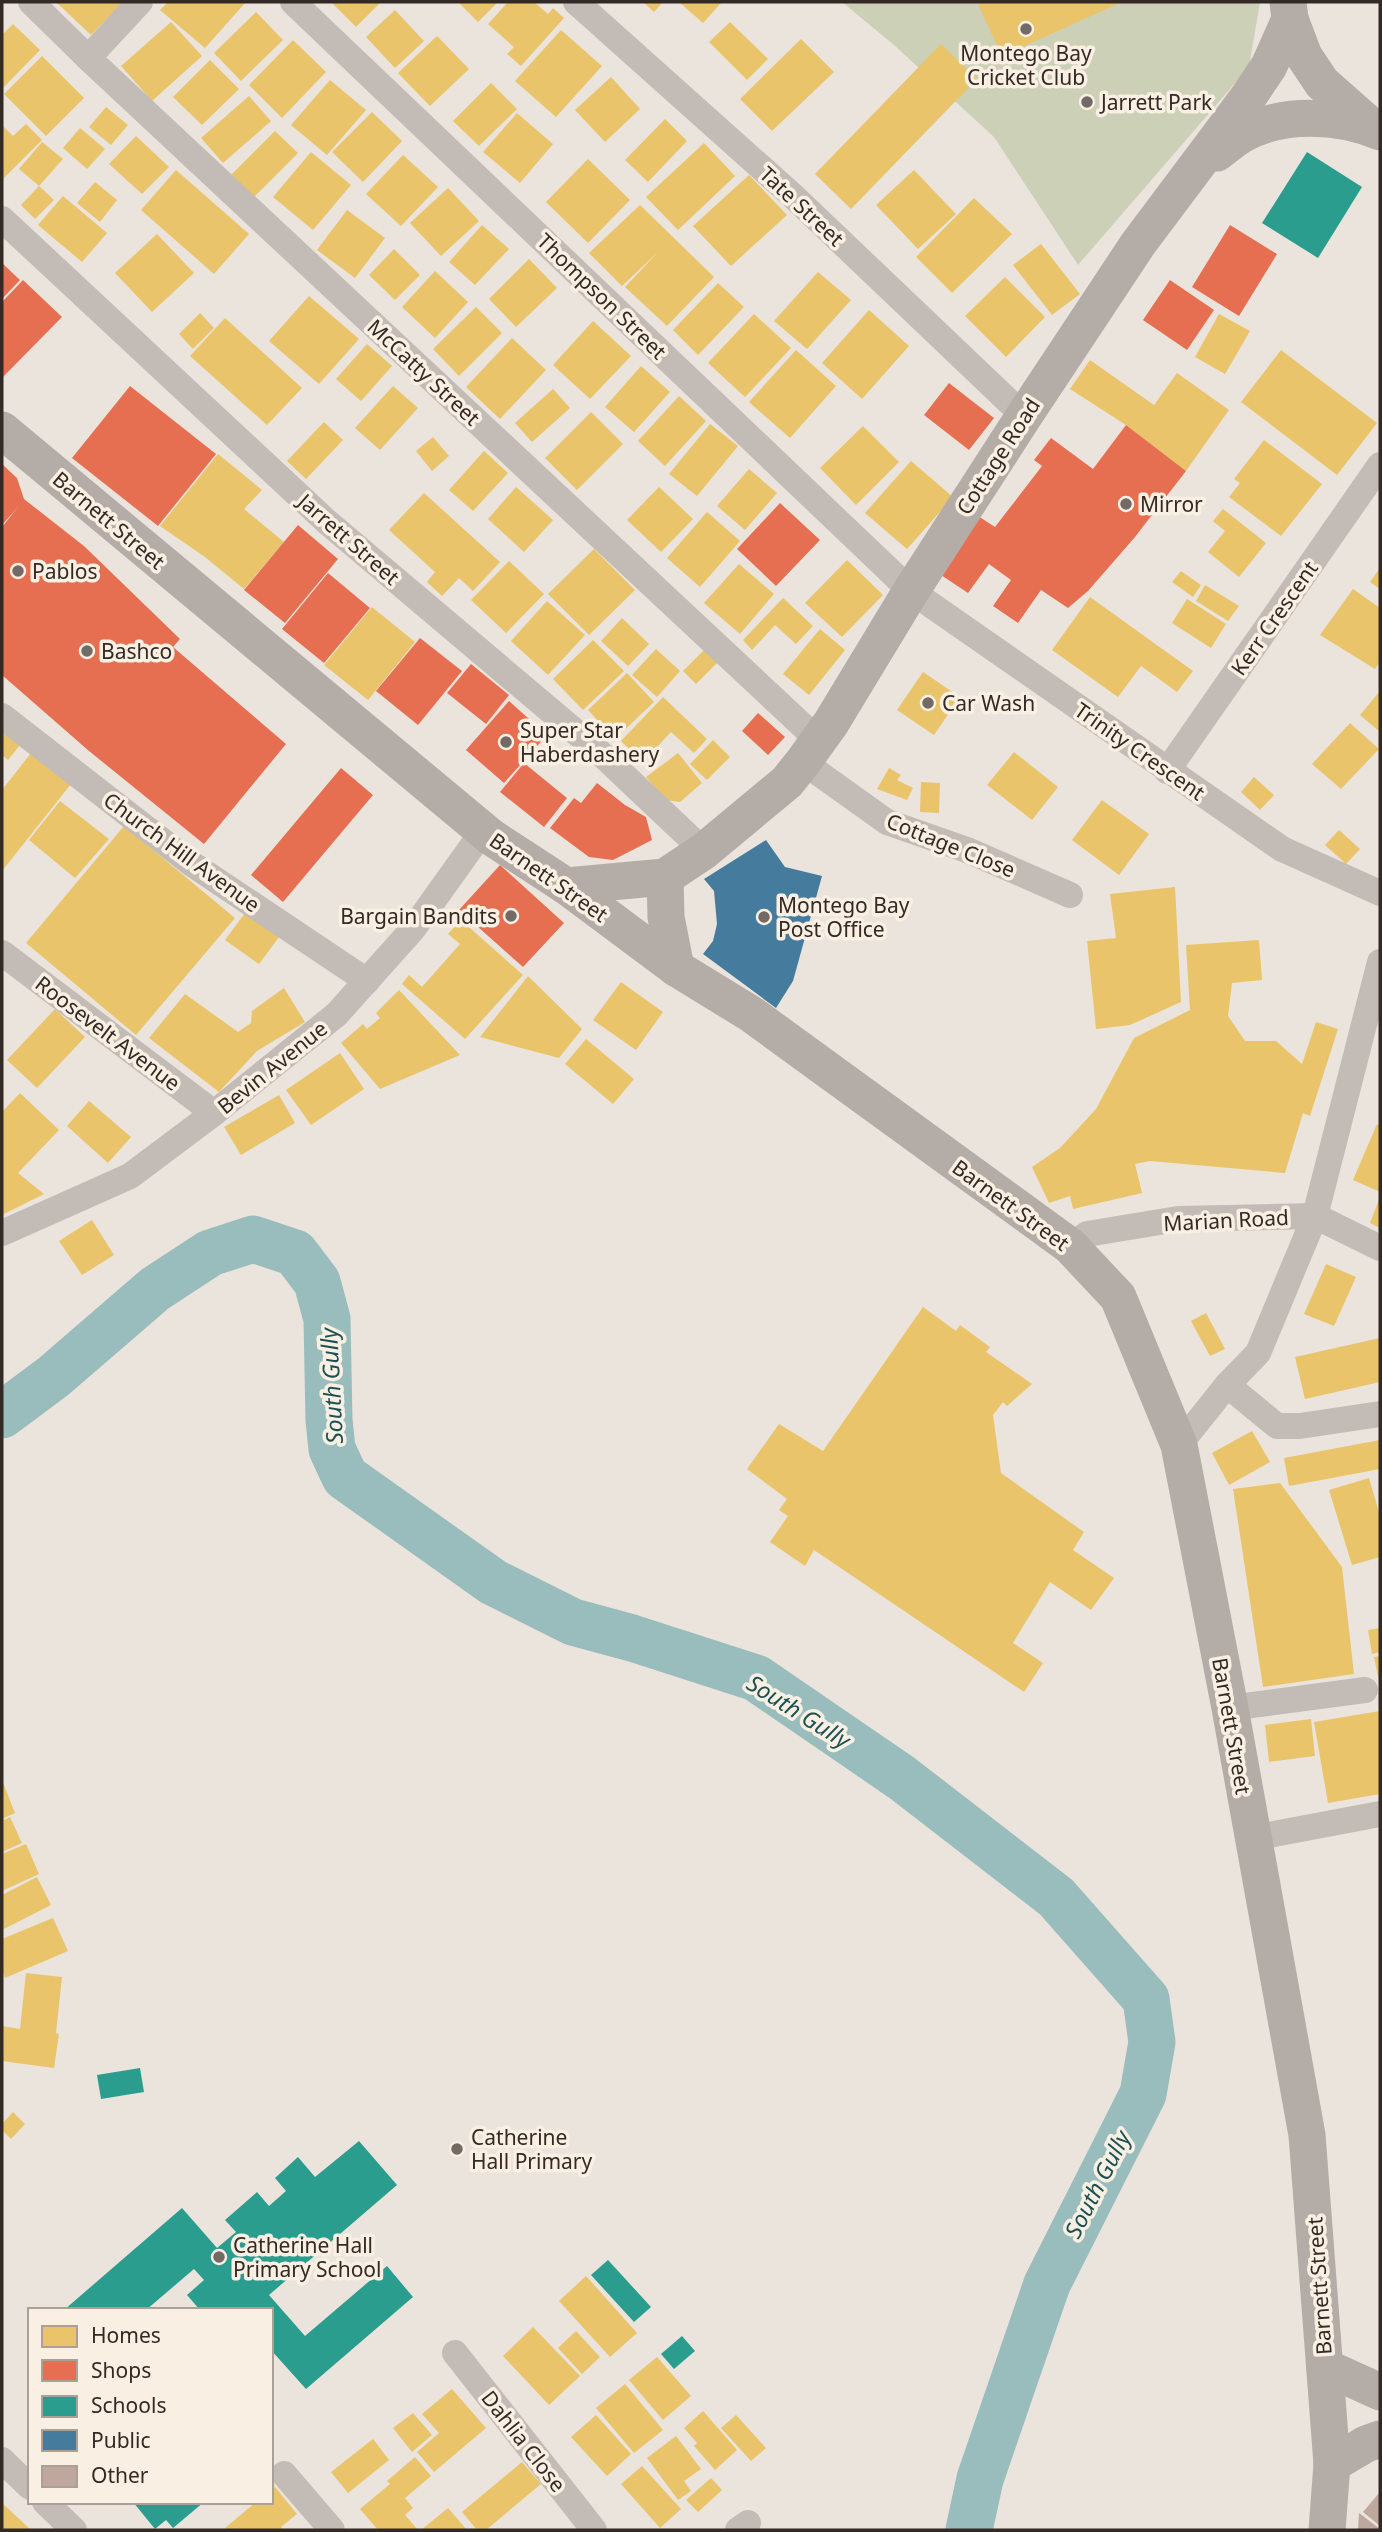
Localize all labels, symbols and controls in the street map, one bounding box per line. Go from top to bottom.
marker: Montego Bay Cricket Club [1018,21,1034,37]
place label: Montego Bay Cricket Club [960,39,1092,91]
place label: Jarrett Park [1099,88,1213,116]
marker: Jarrett Park [1079,94,1095,110]
street label: Tate Street [754,160,850,252]
street label: Thompson Street [531,227,673,365]
street label: McCatty Street [362,313,487,432]
street label: Cottage Road [950,392,1046,520]
street label: Barnett Street [47,465,171,575]
street label: Jarrett Street [291,486,406,591]
place label: Mirror [1140,490,1203,518]
marker: Mirror [1118,496,1134,512]
street label: Kerr Crescent [1224,555,1324,681]
place label: Pablos [32,557,98,585]
marker: Pablos [10,563,26,579]
place label: Bashco [101,637,172,665]
marker: Bashco [79,643,95,659]
place label: Car Wash [942,689,1035,717]
marker: Car Wash [920,695,936,711]
street label: Trinity Crescent [1069,696,1211,807]
place label: Super Star Haberdashery [520,716,660,768]
marker: Super Star Haberdashery [498,734,514,750]
street label: Church Hill Avenue [98,786,266,918]
street label: Cottage Close [883,806,1019,884]
street label: Barnett Street [484,826,614,928]
place label: Montego Bay Post Office [778,891,910,943]
place label: Bargain Bandits [340,902,497,930]
marker: Bargain Bandits [503,908,519,924]
marker: Montego Bay Post Office [756,909,772,925]
street label: Roosevelt Avenue [30,969,186,1097]
street label: Bevin Avenue [211,1014,333,1120]
street label: Barnett Street [947,1153,1075,1257]
street label: Marian Road [1163,1203,1289,1237]
water label: South Gully [312,1326,350,1445]
street label: Barnett Street [1206,1656,1258,1797]
water label: South Gully [741,1667,858,1756]
place label: Catherine Hall Primary [471,2123,593,2175]
water label: South Gully [1056,2124,1138,2243]
marker: Catherine Hall Primary [449,2141,465,2157]
street label: Barnett Street [1300,2216,1338,2356]
place label: Catherine Hall Primary School [233,2231,381,2283]
marker: Catherine Hall Primary School [211,2249,227,2265]
legend [28,2308,273,2504]
text: Homes [91,2321,161,2349]
text: Shops [91,2356,151,2384]
street label: Dahlia Close [476,2385,572,2497]
text: Schools [91,2391,166,2419]
text: Public [91,2426,151,2454]
text: Other [91,2461,149,2489]

